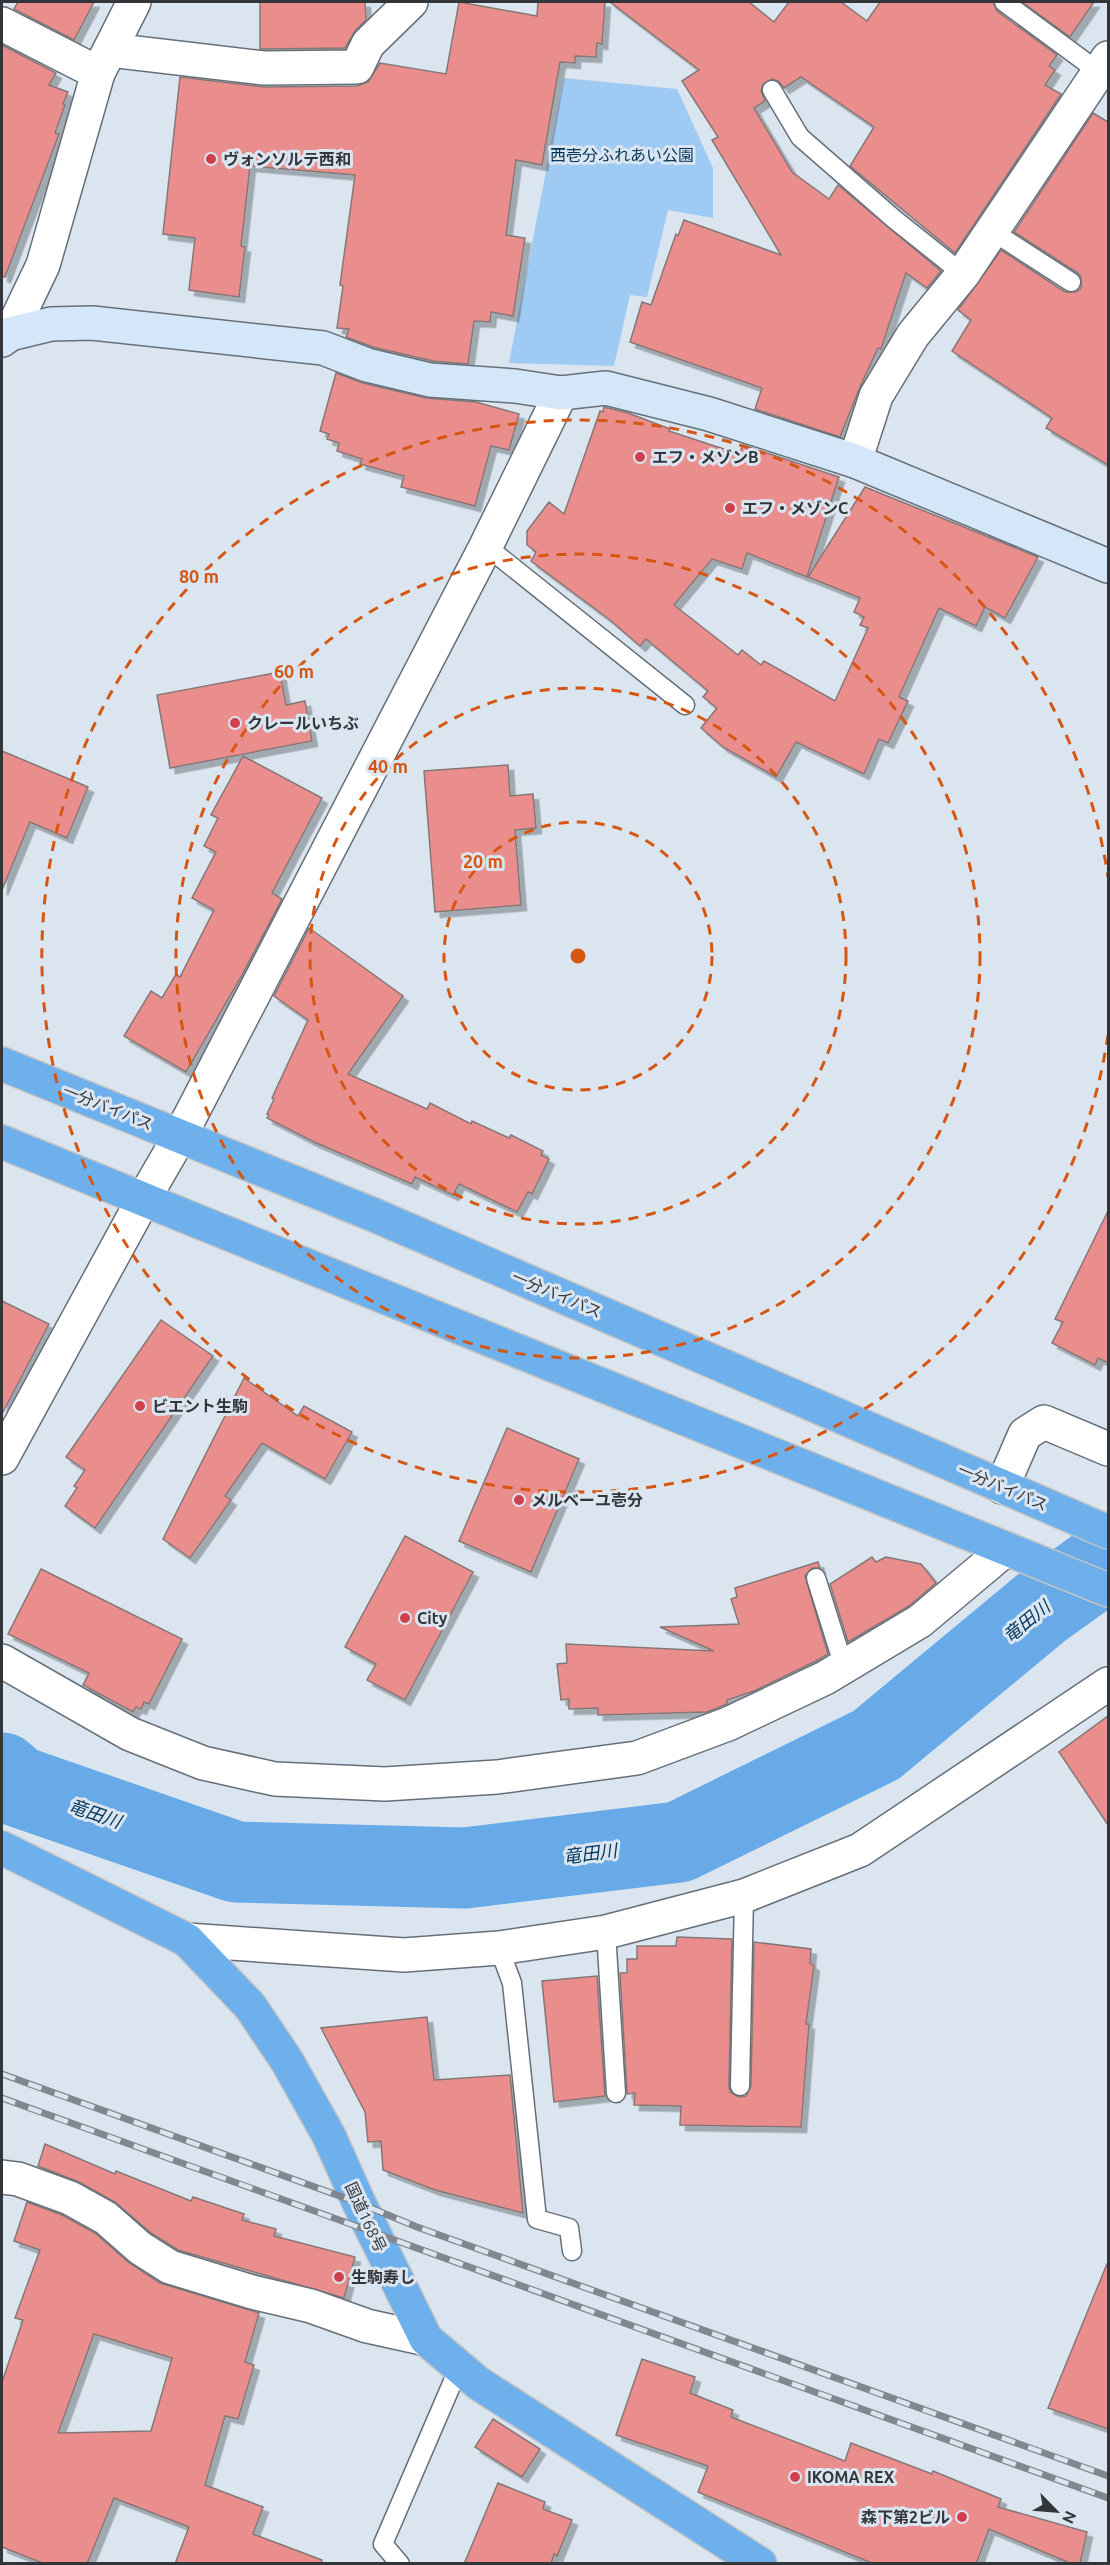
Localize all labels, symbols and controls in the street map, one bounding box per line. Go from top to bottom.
park label: 西壱分ふれあい公園 [550,146,694,164]
place label: ヴォンソルテ西和 [223,150,351,168]
marker: ヴォンソルテ西和 [204,152,218,166]
place label: エフ・メゾンB [652,448,759,466]
marker: エフ・メゾンB [633,450,647,464]
place label: エフ・メゾンC [742,499,848,517]
marker: エフ・メゾンC [723,501,737,515]
text: 80 m [179,566,219,586]
text: 60 m [274,661,314,681]
place label: クレールいちぶ [247,714,359,732]
marker: クレールいちぶ [228,716,242,730]
text: 40 m [368,756,408,776]
text: 20 m [463,851,503,871]
centre of rings [568,946,588,966]
street label: 一分バイパス [60,1081,156,1133]
street label: 一分バイパス [509,1267,605,1321]
place label: ビエント生駒 [152,1397,248,1415]
marker: ビエント生駒 [133,1399,147,1413]
street label: 一分バイパス [955,1460,1051,1514]
place label: メルベーユ壱分 [531,1491,643,1509]
marker: メルベーユ壱分 [512,1493,526,1507]
water label: 竜田川 [999,1595,1055,1646]
place label: City [417,1609,448,1627]
marker: City [398,1611,412,1625]
water label: 竜田川 [66,1795,126,1832]
water label: 竜田川 [562,1840,620,1866]
street label: 国道168号 [342,2179,390,2255]
place label: 生駒寿し [351,2268,415,2286]
marker: 生駒寿し [332,2270,346,2284]
place label: IKOMA REX [807,2468,895,2486]
marker: IKOMA REX [788,2470,802,2484]
north arrow [1026,2481,1086,2541]
place label: 森下第2ビル [861,2508,950,2526]
text: N [1059,2508,1080,2527]
marker: 森下第2ビル [955,2510,969,2524]

